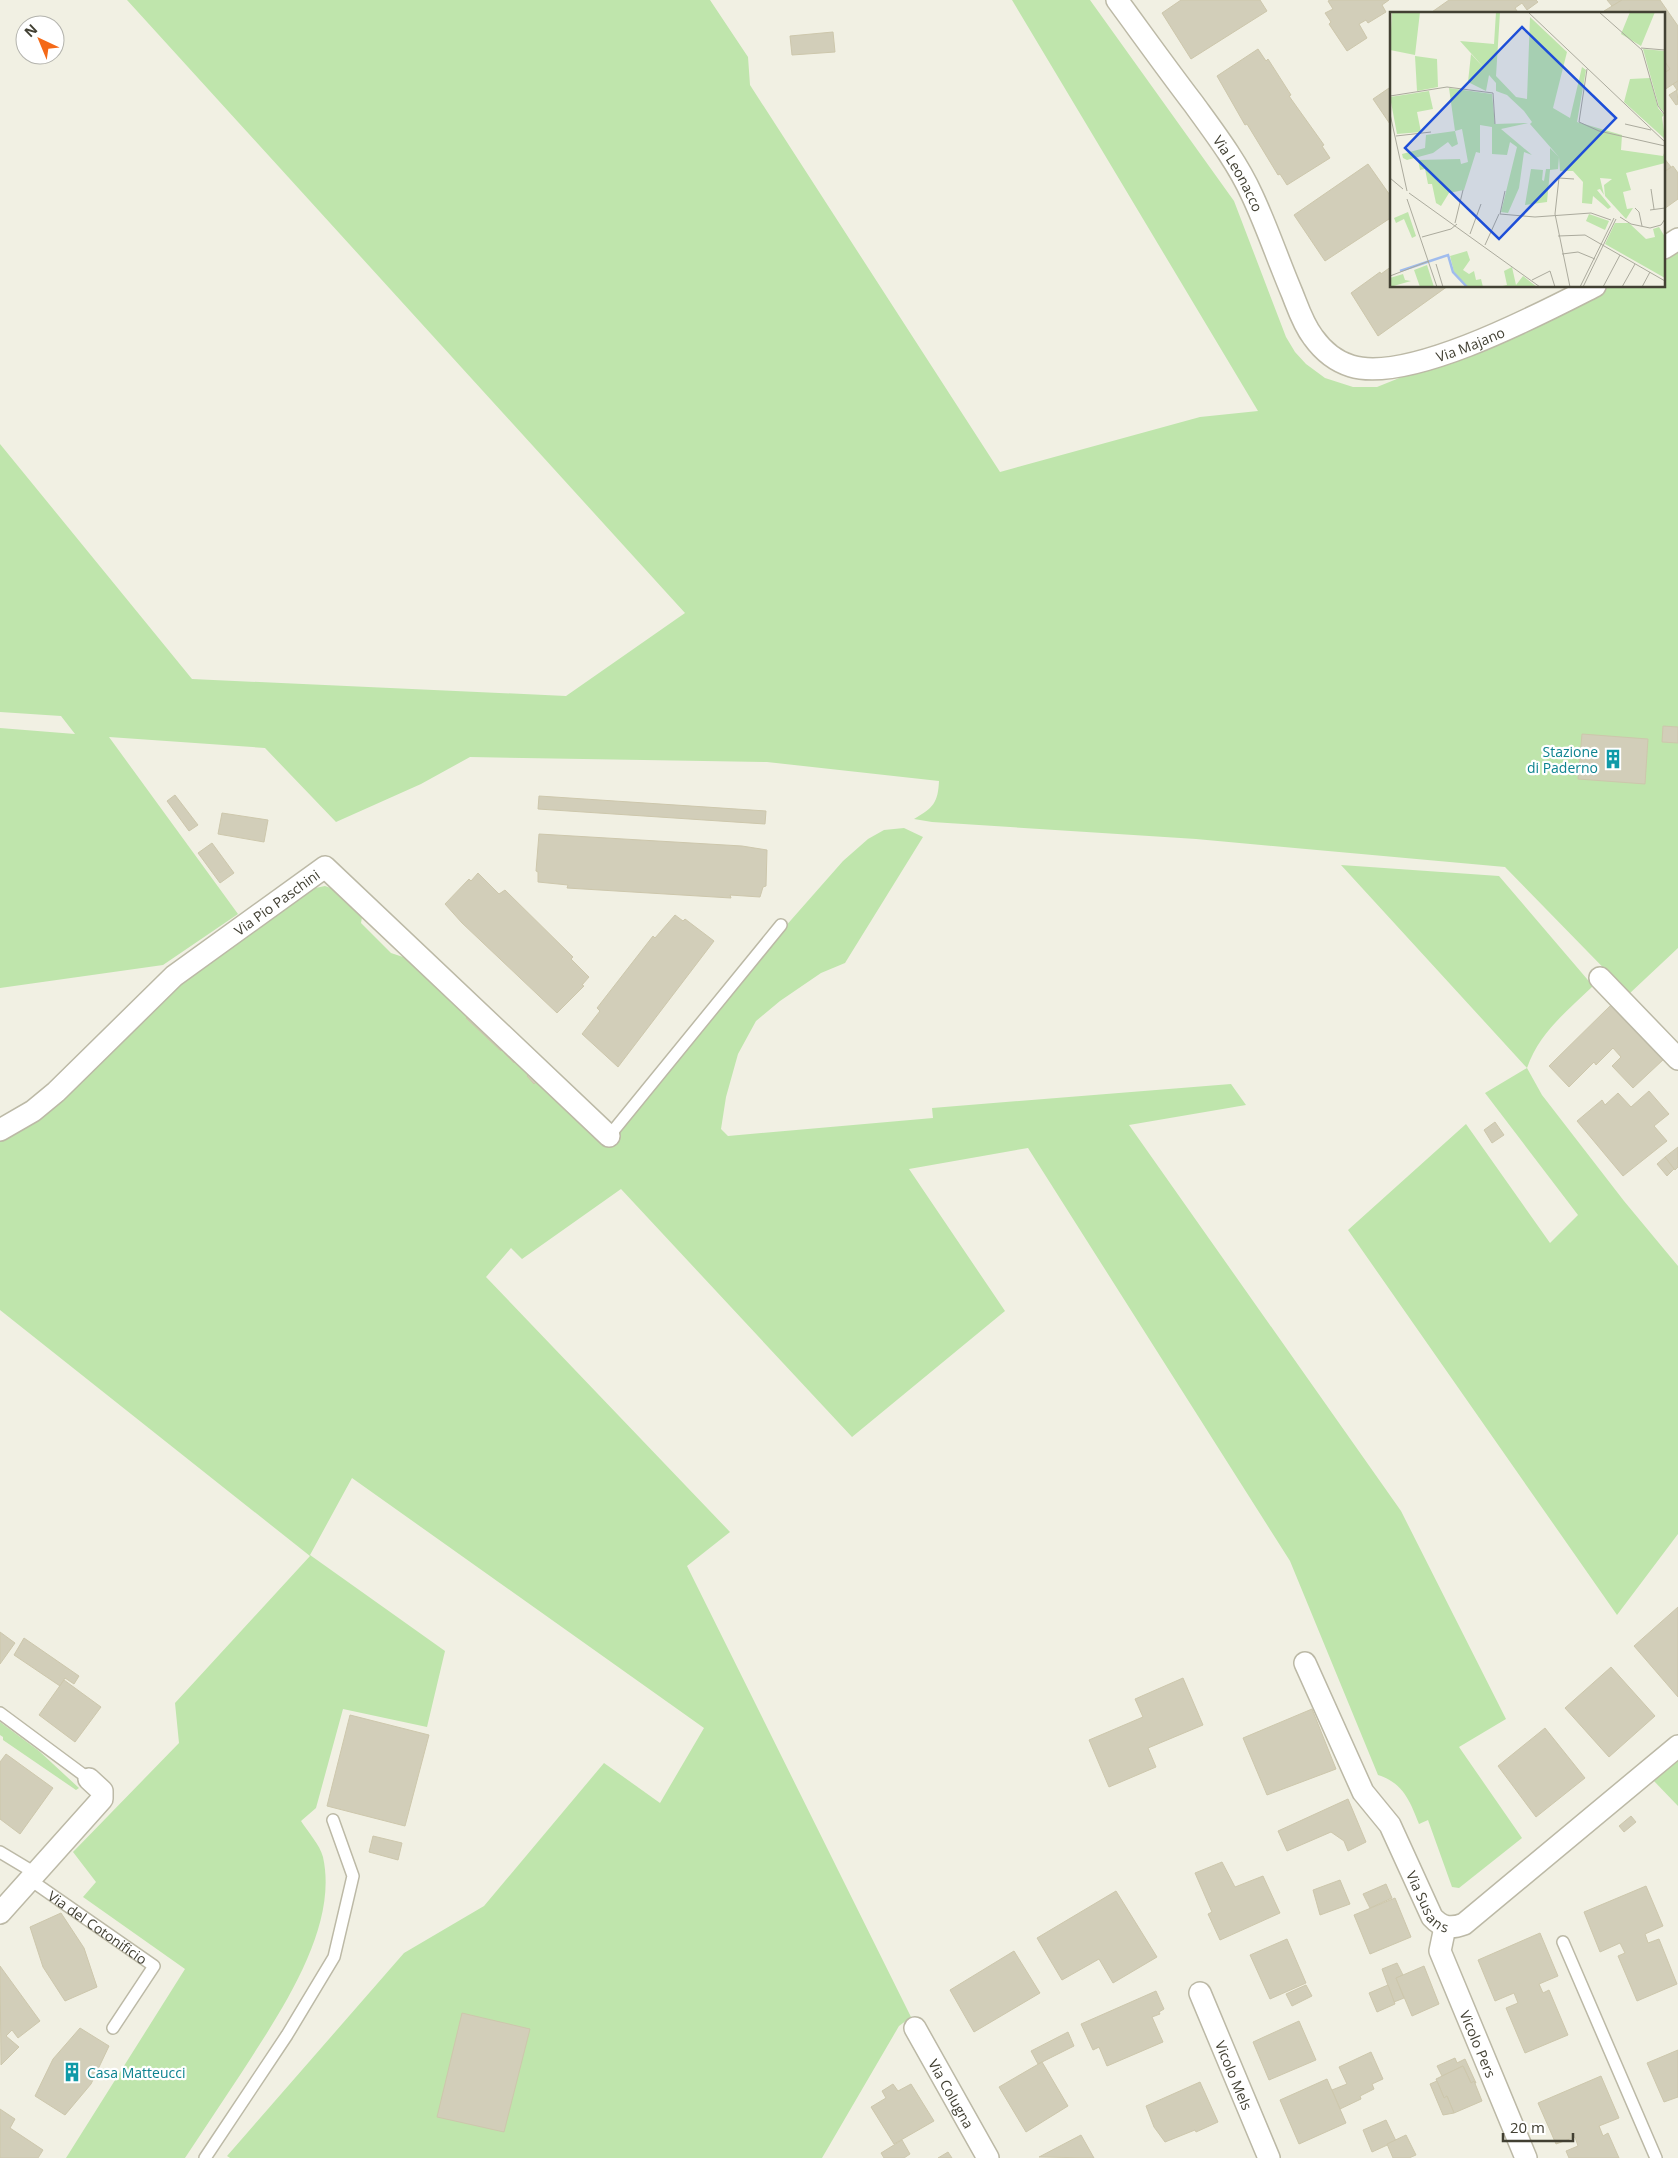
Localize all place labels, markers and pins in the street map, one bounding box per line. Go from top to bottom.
place label: Stazione di Paderno [1527,742,1598,777]
building icon: Stazione di Paderno [1602,748,1624,770]
building icon: Casa Matteucci [61,2061,83,2083]
place label: Casa Matteucci [87,2063,185,2082]

